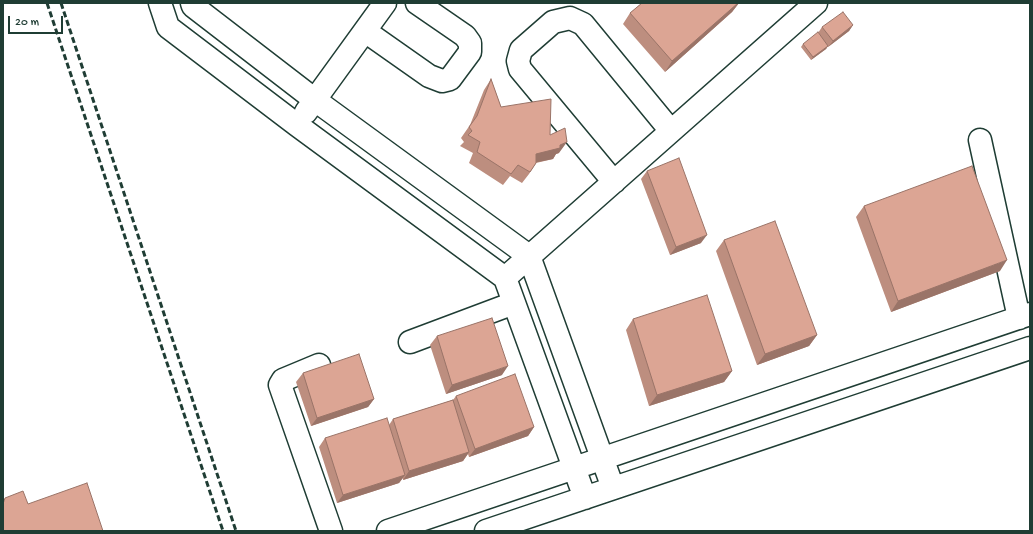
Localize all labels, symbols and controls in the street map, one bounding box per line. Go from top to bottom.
scale bar [10,8,65,34]
text: 20 m [15,16,39,30]

